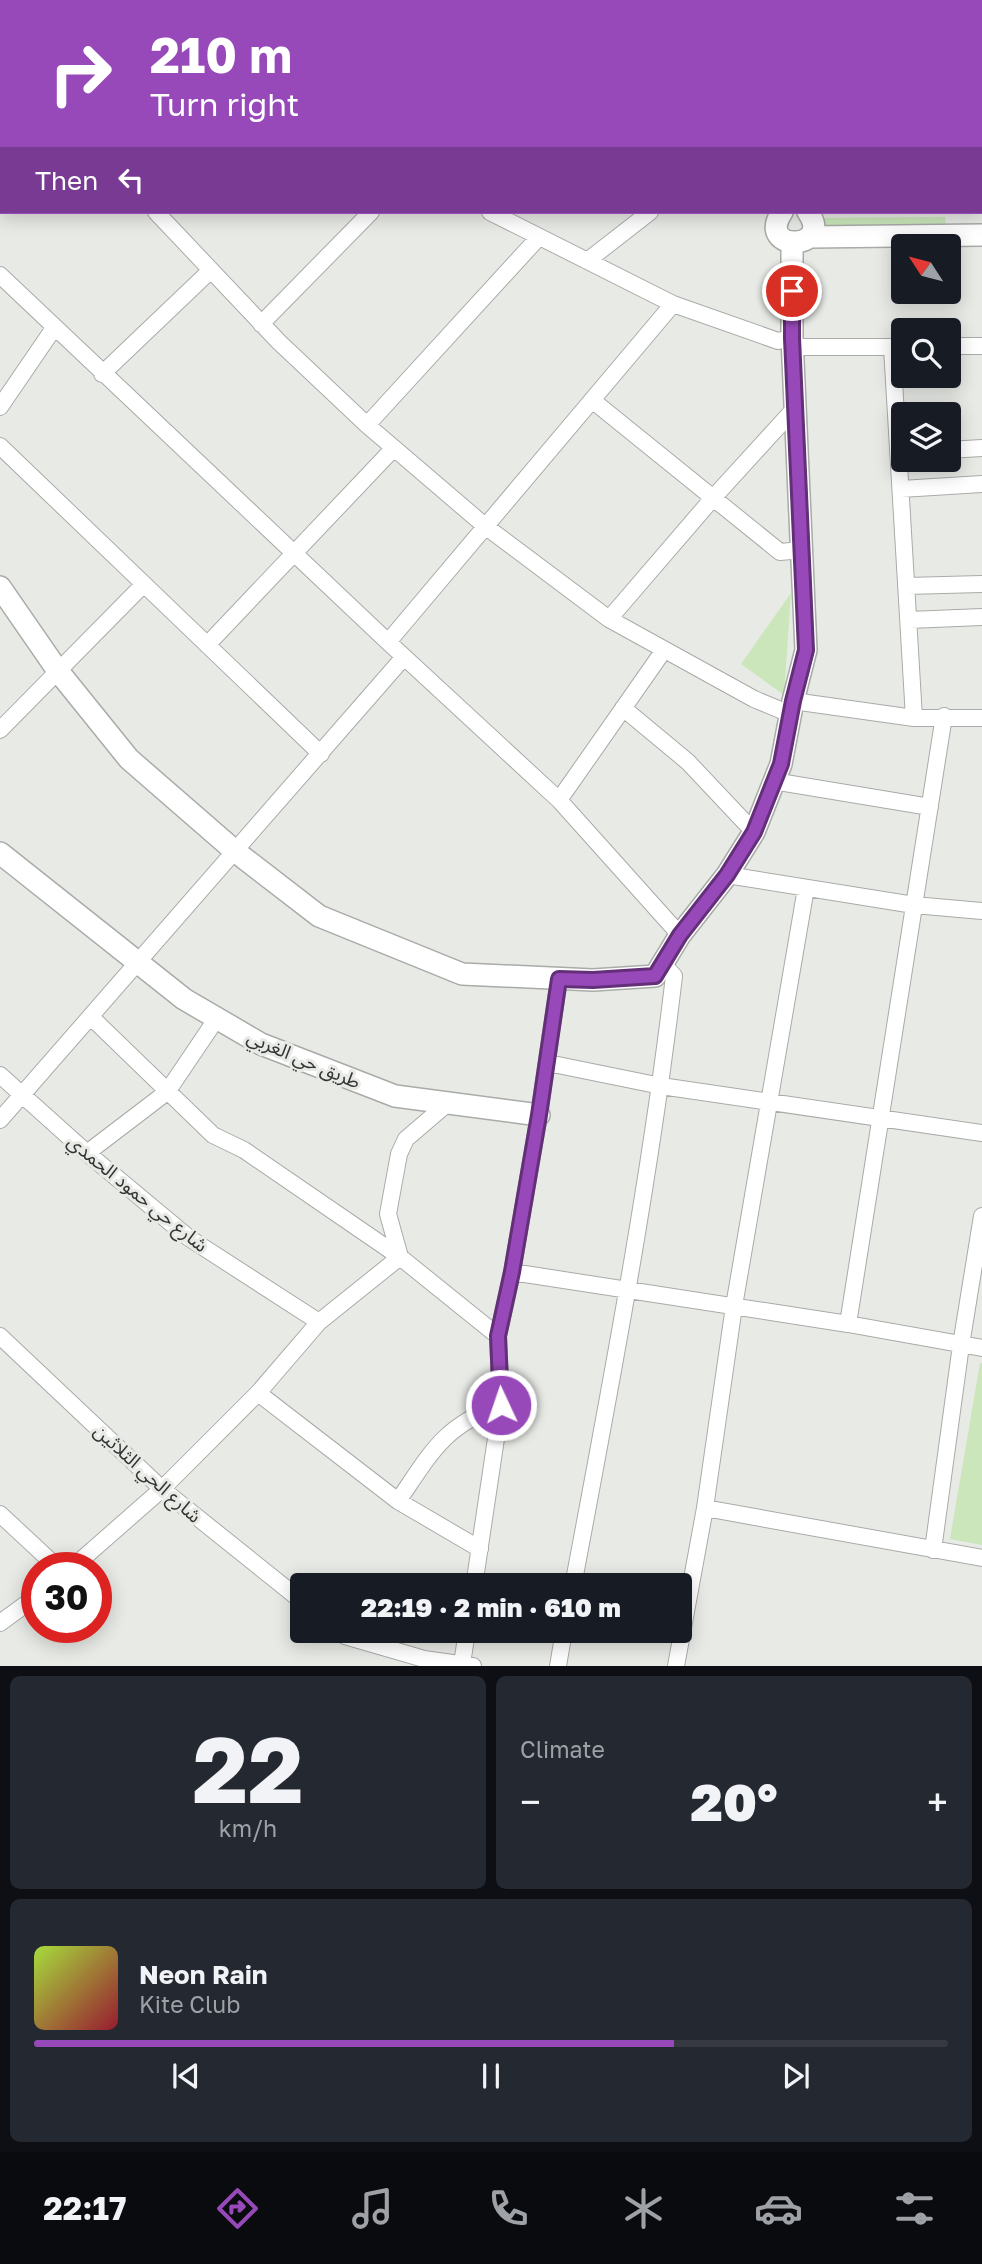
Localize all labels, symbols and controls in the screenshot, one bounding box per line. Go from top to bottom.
text: 210 m [150,25,292,84]
icon: right [35,28,126,119]
text: Turn right [150,85,299,123]
icon: left [112,161,150,199]
text: Then [35,165,98,196]
north arrow [891,234,961,304]
map controls [891,234,961,472]
pin [762,261,822,321]
icon: arrive [773,272,811,310]
button: search [891,318,961,388]
button: layers [891,402,961,472]
street label: طريق حي الغربي [242,1024,364,1097]
street label: شارع حي حمود الحمدي [61,1129,213,1260]
position arrow [464,1368,538,1442]
street label: شارع الحي الثلاثين [87,1418,207,1530]
speed limit sign: 30 [21,1552,112,1643]
text: 22:19 · 2 min · 610 m [361,1592,621,1623]
text: 22 [192,1714,304,1823]
text: Climate [520,1735,605,1763]
text: 20° [691,1770,777,1832]
text: − [520,1779,541,1824]
text: + [927,1779,948,1824]
text: km/h [219,1814,277,1842]
text: Neon Rain [139,1959,268,1990]
text: Kite Club [139,1990,240,2018]
icon: previous [167,2057,205,2095]
icon: pause [472,2057,510,2095]
icon: next [777,2057,815,2095]
icon: directions [213,2184,262,2233]
icon: music [348,2184,397,2233]
icon: phone [484,2184,533,2233]
icon: climate [619,2184,668,2233]
icon: car [754,2184,803,2233]
icon: filters [890,2184,939,2233]
text: 22:17 [43,2189,126,2227]

